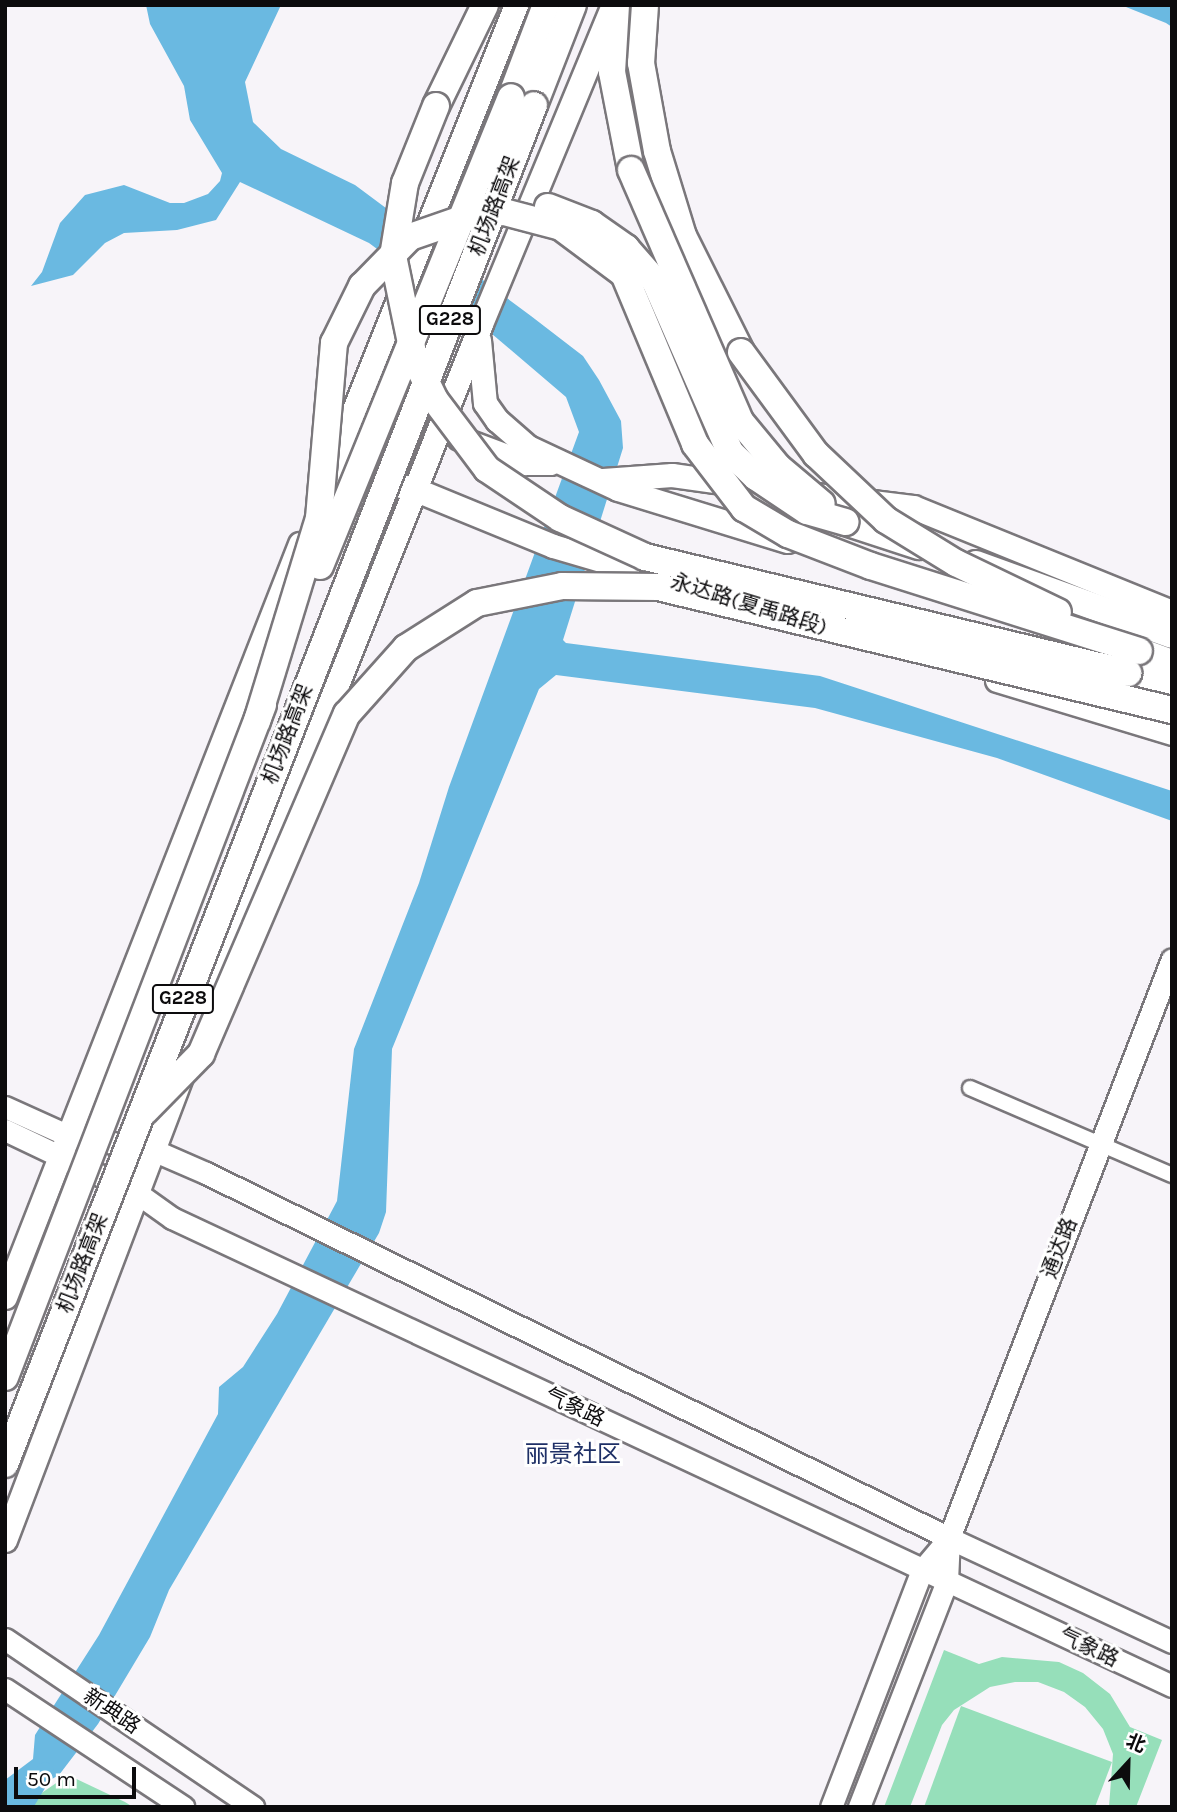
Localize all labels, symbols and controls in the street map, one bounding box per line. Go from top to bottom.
street label: 机场路高架 [463,152,525,260]
road number: G228 [419,304,482,336]
street label: 永达路(夏禹路段) [668,568,830,640]
street label: 机场路高架 [256,680,318,788]
road number: G228 [152,984,214,1015]
street label: 机场路高架 [51,1209,113,1317]
street label: 通达路 [1036,1214,1082,1282]
street label: 气象路 [541,1382,609,1432]
district label: 丽景社区 [525,1441,621,1469]
street label: 气象路 [1055,1622,1123,1672]
street label: 新典路 [79,1683,145,1739]
north arrow [1093,1728,1163,1798]
text: 北 [1123,1730,1149,1757]
scale bar [18,1752,140,1796]
text: 50 m [27,1767,76,1791]

